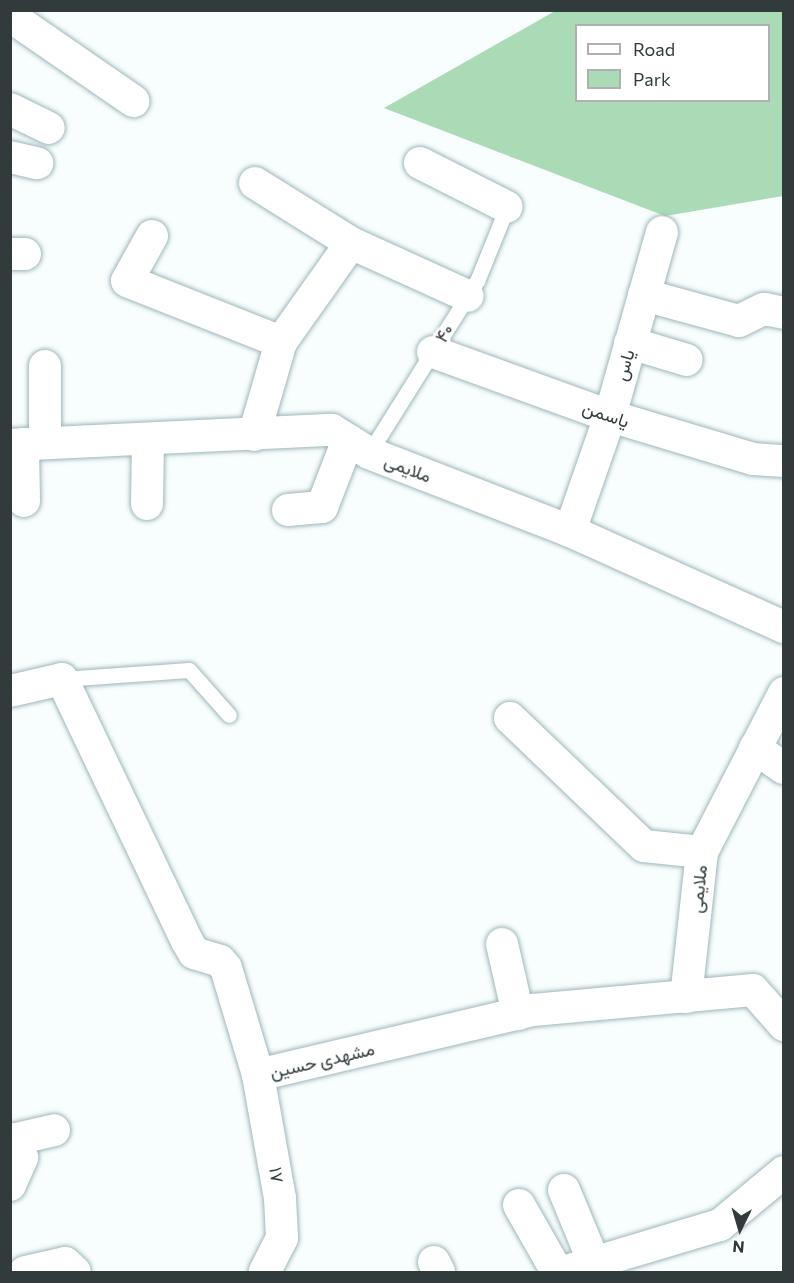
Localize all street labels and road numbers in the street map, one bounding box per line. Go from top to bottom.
street label: ۴۰ [430,320,458,346]
street label: یاس [609,347,639,383]
street label: یاسمن [580,396,632,432]
street label: ملایمی [382,449,434,487]
street label: ملایمی [685,864,711,914]
street label: مشهدی حسین [268,1037,376,1083]
street label: ۱۷ [265,1166,289,1184]

